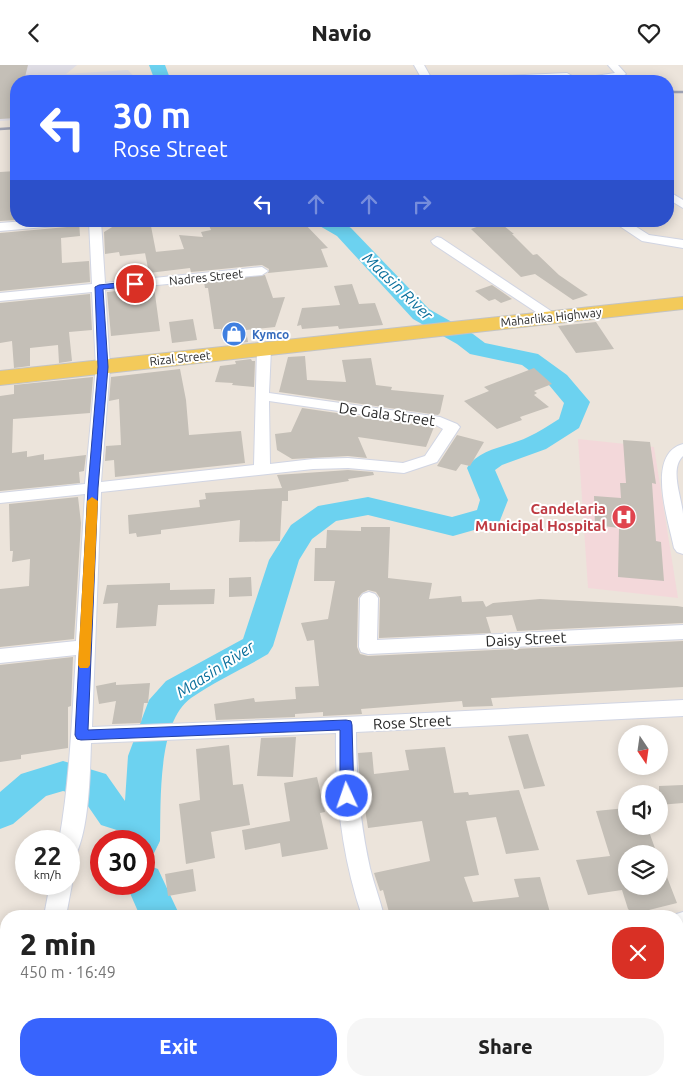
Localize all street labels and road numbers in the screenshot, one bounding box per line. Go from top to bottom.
street label: Nadres Street [168,267,244,287]
street label: Maharlika Highway [500,305,602,329]
street label: Rizal Street [149,348,212,368]
street label: De Gala Street [338,399,436,429]
street label: Daisy Street [485,628,567,650]
street label: Rose Street [373,711,452,733]

